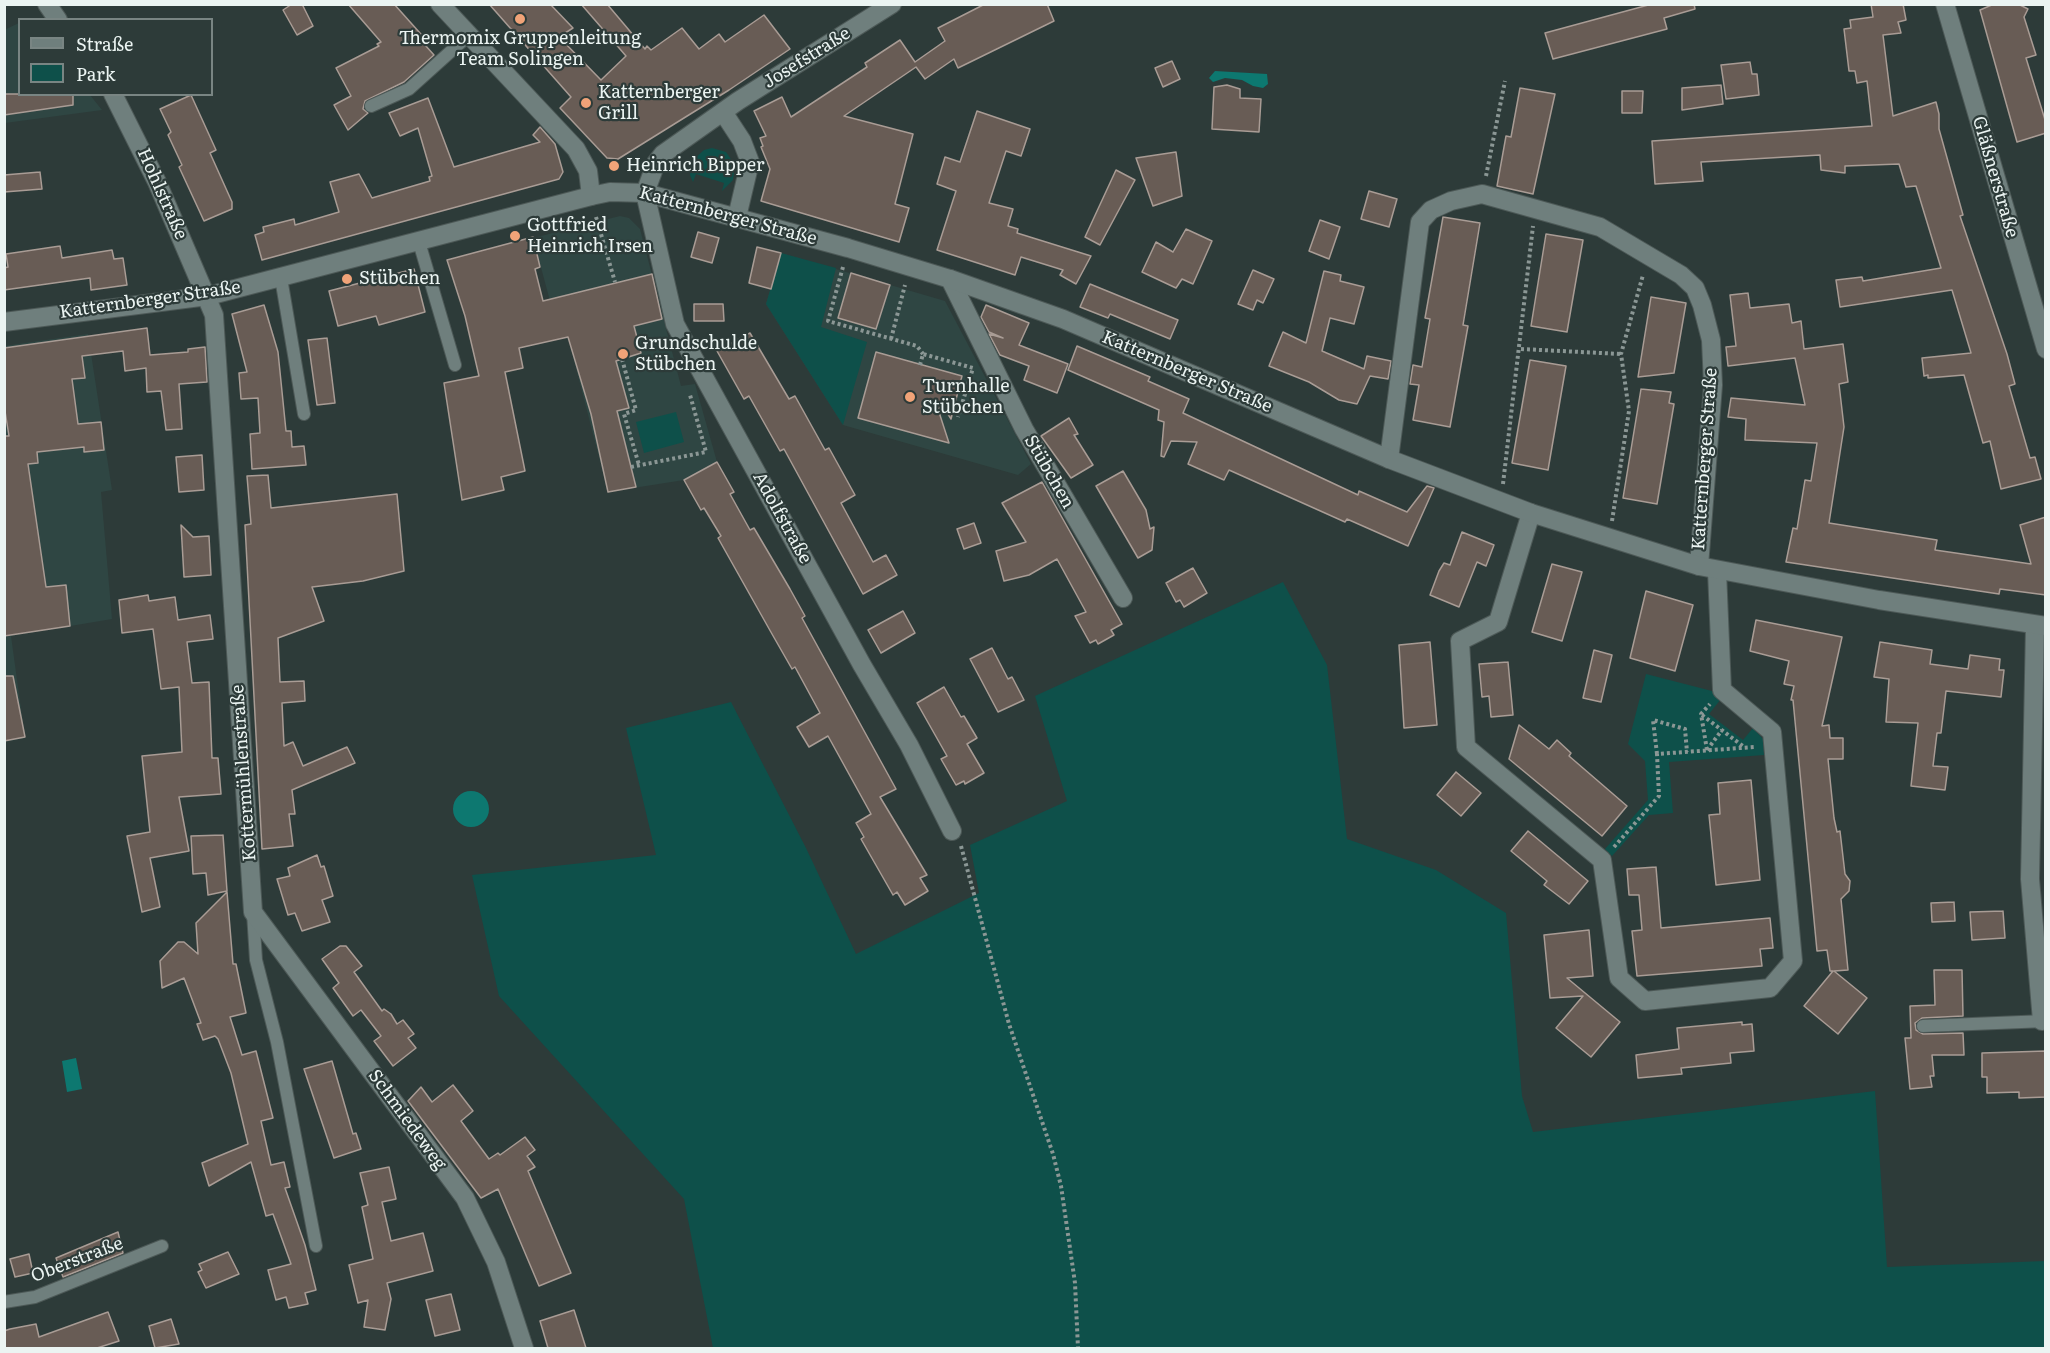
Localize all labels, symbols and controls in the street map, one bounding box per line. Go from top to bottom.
marker: Thermomix Gruppenleitung Team Solingen [513,12,527,26]
legend [18,18,213,96]
street label: Josefstraße [760,23,854,93]
place label: Thermomix Gruppenleitung Team Solingen [399,28,641,70]
text: Straße [76,30,133,57]
text: Park [76,60,115,87]
place label: Katternberger Grill [598,82,720,124]
marker: Katternberger Grill [579,96,593,110]
street label: Gläßnerstraße [1967,114,2023,240]
street label: Hohlstraße [132,145,192,243]
place label: Heinrich Bipper [626,155,764,177]
marker: Heinrich Bipper [607,159,621,173]
street label: Katternberger Straße [637,182,819,250]
place label: Gottfried Heinrich Irsen [527,215,653,258]
marker: Gottfried Heinrich Irsen [508,229,522,243]
place label: Stübchen [359,268,440,290]
marker: Stübchen [340,272,354,286]
street label: Katternberger Straße [58,277,242,323]
street label: Katternberger Straße [1099,326,1275,418]
place label: Grundschulde Stübchen [635,333,757,376]
marker: Grundschulde Stübchen [616,347,630,361]
street label: Katternberger Straße [1688,367,1722,551]
place label: Turnhalle Stübchen [922,376,1010,418]
marker: Turnhalle Stübchen [903,390,917,404]
street label: Stübchen [1019,431,1079,513]
street label: Adolfstraße [748,468,816,568]
street label: Kottermühlenstraße [227,684,261,862]
street label: Schmiedeweg [363,1066,451,1174]
street label: Oberstraße [28,1233,126,1287]

